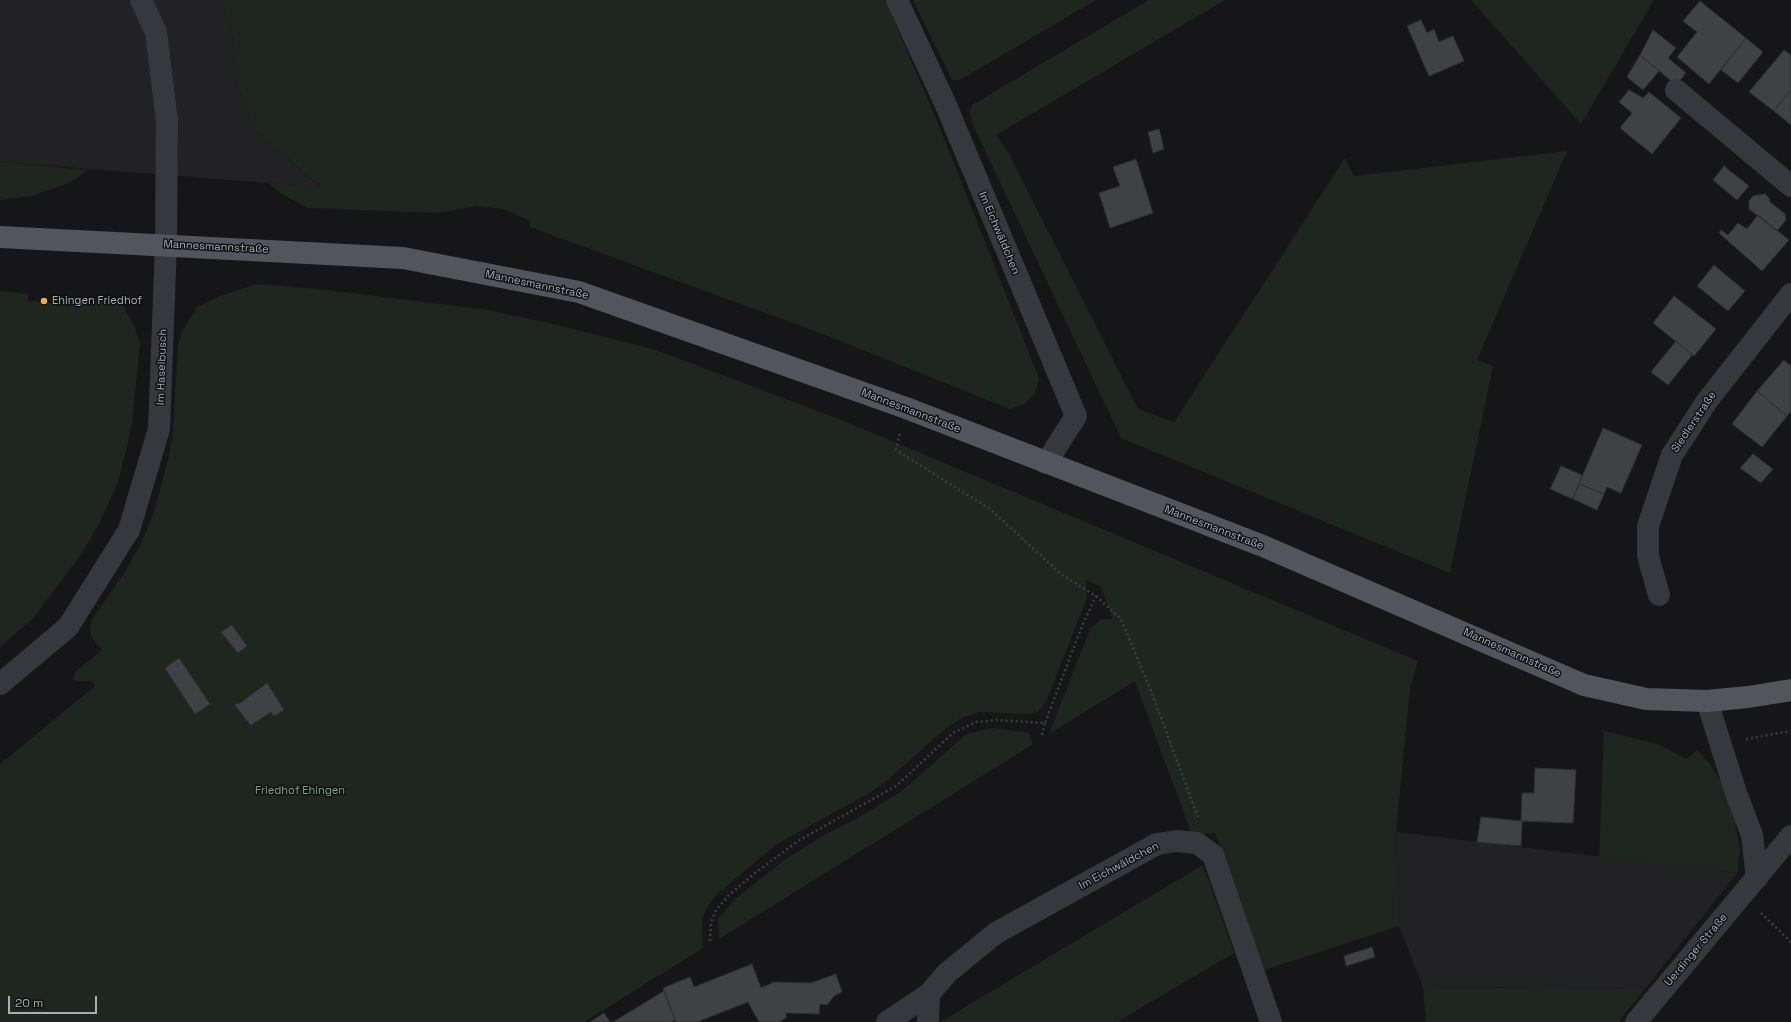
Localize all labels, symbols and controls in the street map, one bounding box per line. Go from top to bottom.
street label: Im Eichwäldchen [976,190,1022,276]
street label: Mannesmannstraße [163,238,269,256]
street label: Mannesmannstraße [484,268,590,302]
place label: Ehingen Friedhof [52,294,142,308]
marker: Ehingen Friedhof [39,296,49,306]
street label: Im Haselbusch [154,329,170,405]
street label: Mannesmannstraße [859,386,963,436]
street label: Siedlerstraße [1669,389,1719,455]
street label: Mannesmannstraße [1162,503,1266,553]
street label: Mannesmannstraße [1461,626,1563,680]
park label: Friedhof Ehingen [255,784,345,798]
street label: Im Eichwäldchen [1077,839,1161,893]
street label: Uerdinger Straße [1662,911,1730,989]
scale bar [10,988,99,1014]
text: 20 m [15,995,43,1011]

